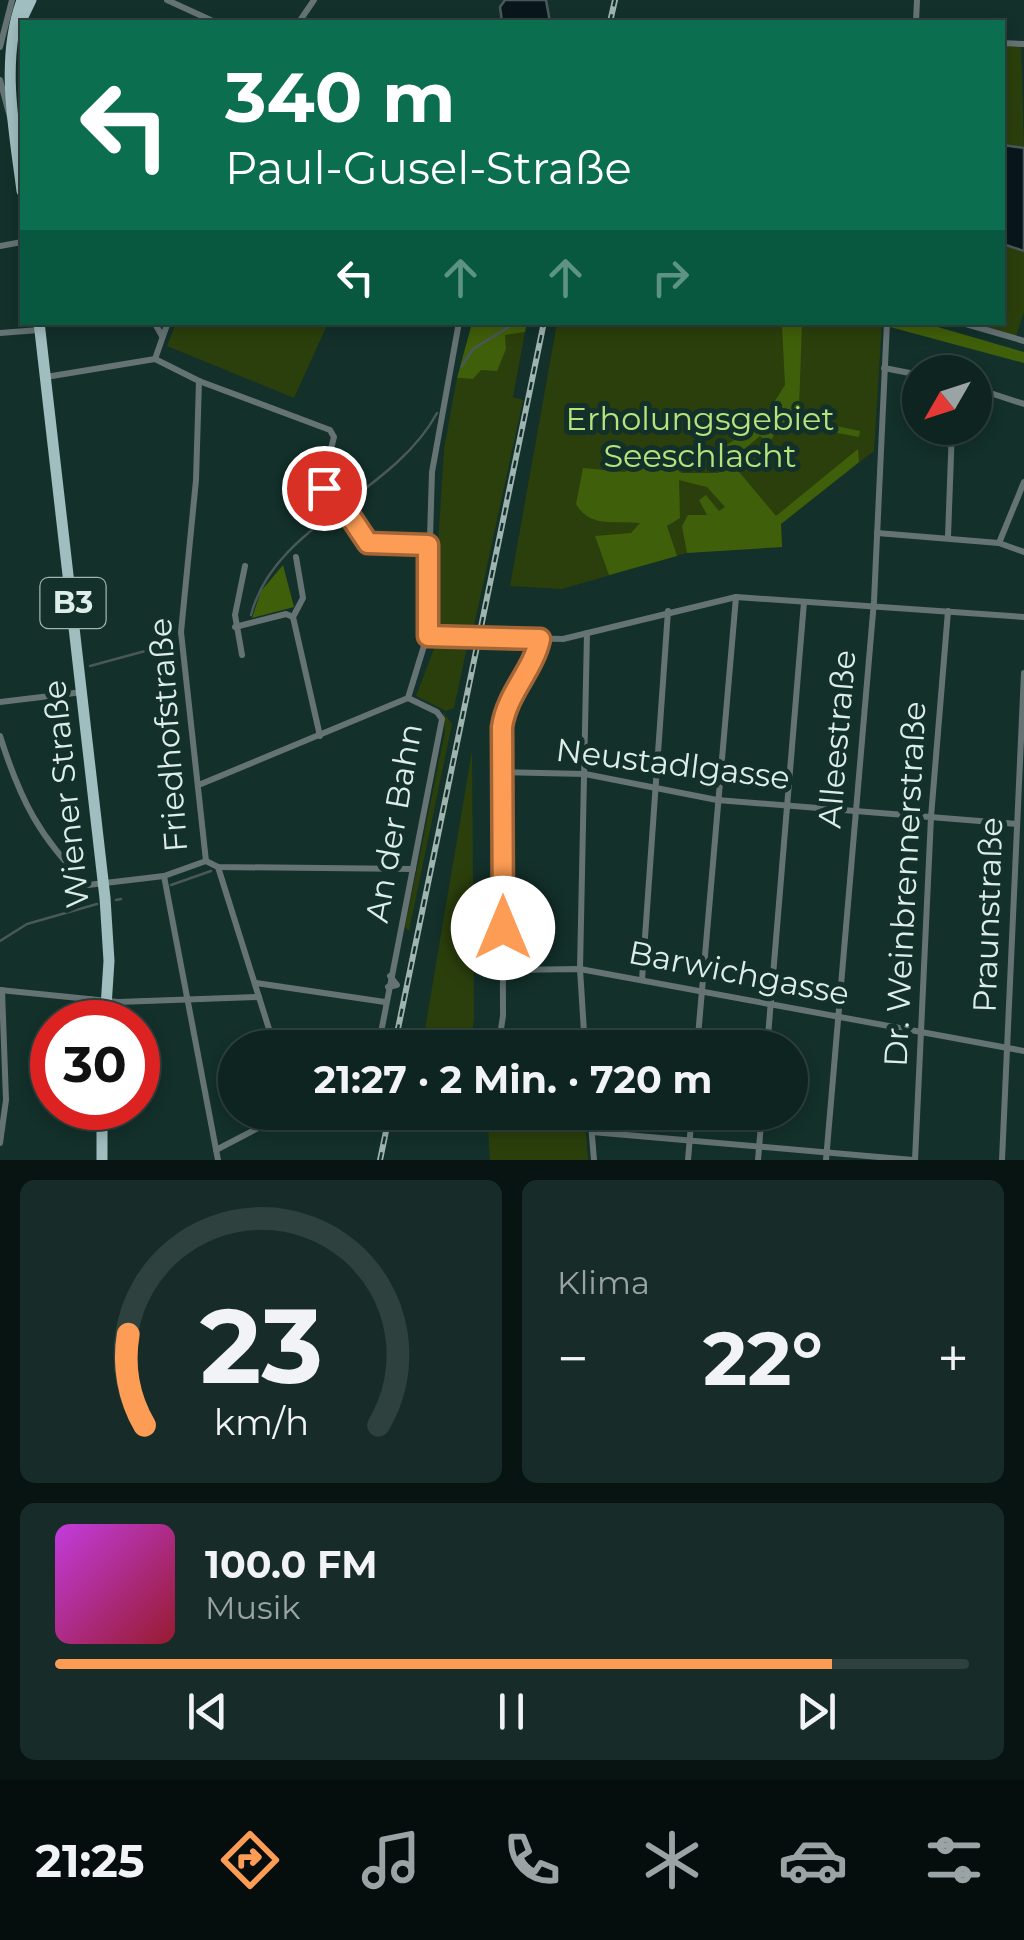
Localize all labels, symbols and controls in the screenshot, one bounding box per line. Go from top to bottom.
text: 340 m [225,54,455,140]
icon: left [60,60,190,190]
text: Paul-Gusel-Straße [225,140,632,195]
icon: left [328,250,383,305]
icon: ahead [433,250,488,305]
icon: ahead [538,250,593,305]
icon: right [643,250,698,305]
north arrow [902,355,992,445]
map controls [902,355,992,445]
park label: Erholungsgebiet Seeschlacht [566,399,834,475]
pin [282,446,367,531]
icon: arrive [297,461,352,516]
road number: B3 [40,578,106,628]
street label: Friedhofstraße [140,617,195,853]
street label: Alleestraße [809,648,864,830]
street label: Wiener Straße [34,678,97,910]
street label: Dr. Weinbrennerstraße [875,700,934,1068]
street label: An der Bahn [357,720,430,926]
street label: Neustadlgasse [554,730,792,797]
street label: Praunstraße [965,817,1010,1013]
position arrow [451,876,555,980]
street label: Barwichgasse [626,932,853,1013]
speed limit sign: 30 [30,1000,160,1130]
text: 21:27 · 2 Min. · 720 m [314,1056,712,1103]
text: Klima [557,1263,650,1302]
text: 23 [200,1282,322,1409]
text: 22° [703,1312,823,1404]
text: − [557,1325,589,1392]
text: + [937,1325,969,1392]
text: km/h [213,1400,309,1444]
text: 100.0 FM [205,1541,378,1588]
text: Musik [205,1588,300,1627]
icon: previous [180,1684,235,1739]
icon: pause [484,1684,539,1739]
icon: next [789,1684,844,1739]
icon: directions [215,1825,285,1895]
icon: music [356,1825,426,1895]
icon: phone [497,1825,567,1895]
icon: climate [637,1825,707,1895]
icon: car [778,1825,848,1895]
icon: filters [919,1825,989,1895]
text: 21:25 [35,1833,145,1888]

